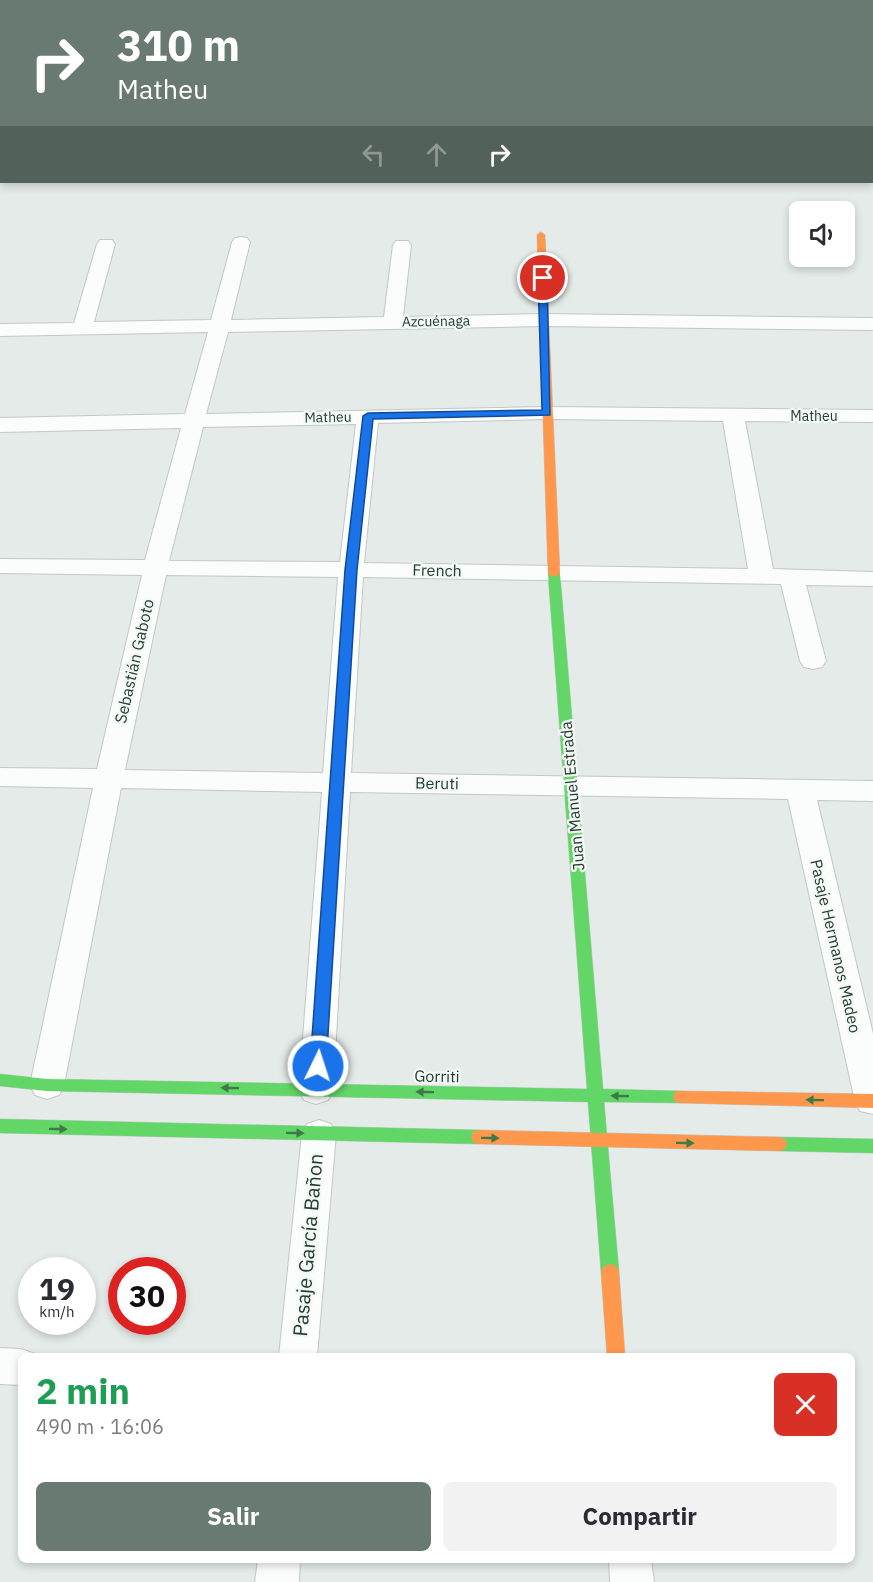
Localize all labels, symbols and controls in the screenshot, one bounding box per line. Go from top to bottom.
text: 310 m [117,18,240,73]
icon: right [18,24,96,102]
text: Matheu [117,71,208,106]
icon: left [357,138,390,171]
icon: ahead [420,138,453,171]
icon: right [483,138,516,171]
map controls [789,201,855,267]
button: sound [789,201,855,267]
pin [517,252,568,303]
icon: arrive [526,261,559,294]
street label: Azcuénaga [402,311,471,331]
street label: Matheu [790,407,838,425]
street label: Matheu [304,408,352,426]
street label: French [412,560,462,580]
street label: Sebastián Gaboto [110,597,158,725]
street label: Juan Manuel Estrada [555,720,589,872]
street label: Beruti [415,773,459,793]
street label: Pasaje Hermanos Madeo [806,857,866,1035]
position arrow [286,1034,350,1098]
street label: Gorriti [414,1066,460,1086]
one-way arrow [220,1084,239,1093]
one-way arrow [415,1087,434,1097]
one-way arrow [610,1091,629,1101]
one-way arrow [805,1095,824,1105]
one-way arrow [49,1124,68,1134]
one-way arrow [286,1129,305,1138]
one-way arrow [481,1134,500,1143]
one-way arrow [676,1138,695,1147]
street label: Pasaje García Bañon [286,1152,329,1338]
speed limit sign: 30 [108,1257,186,1335]
text: 19 [39,1269,75,1308]
text: km/h [39,1302,75,1321]
text: 2 min [36,1367,130,1414]
button: close [774,1373,837,1436]
text: 490 m · 16:06 [36,1413,164,1440]
button: Salir [36,1482,431,1551]
button: Compartir [443,1482,837,1551]

